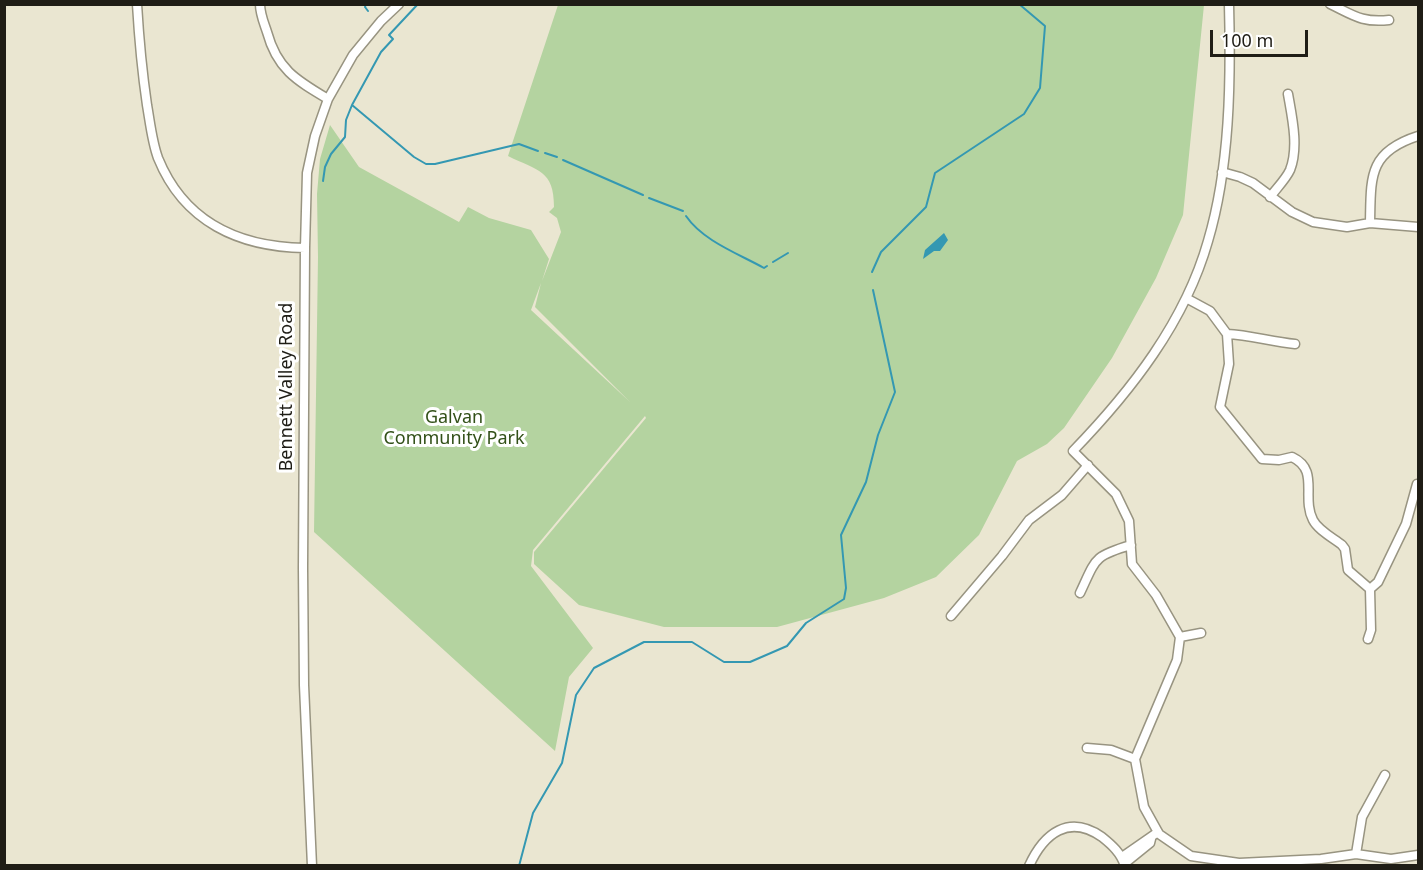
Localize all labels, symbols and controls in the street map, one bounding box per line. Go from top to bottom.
scale bar [1213,18,1310,56]
text: 100 m [1221,28,1273,52]
street label: Bennett Valley Road [276,303,298,471]
park label: Galvan Community Park [383,407,525,450]

